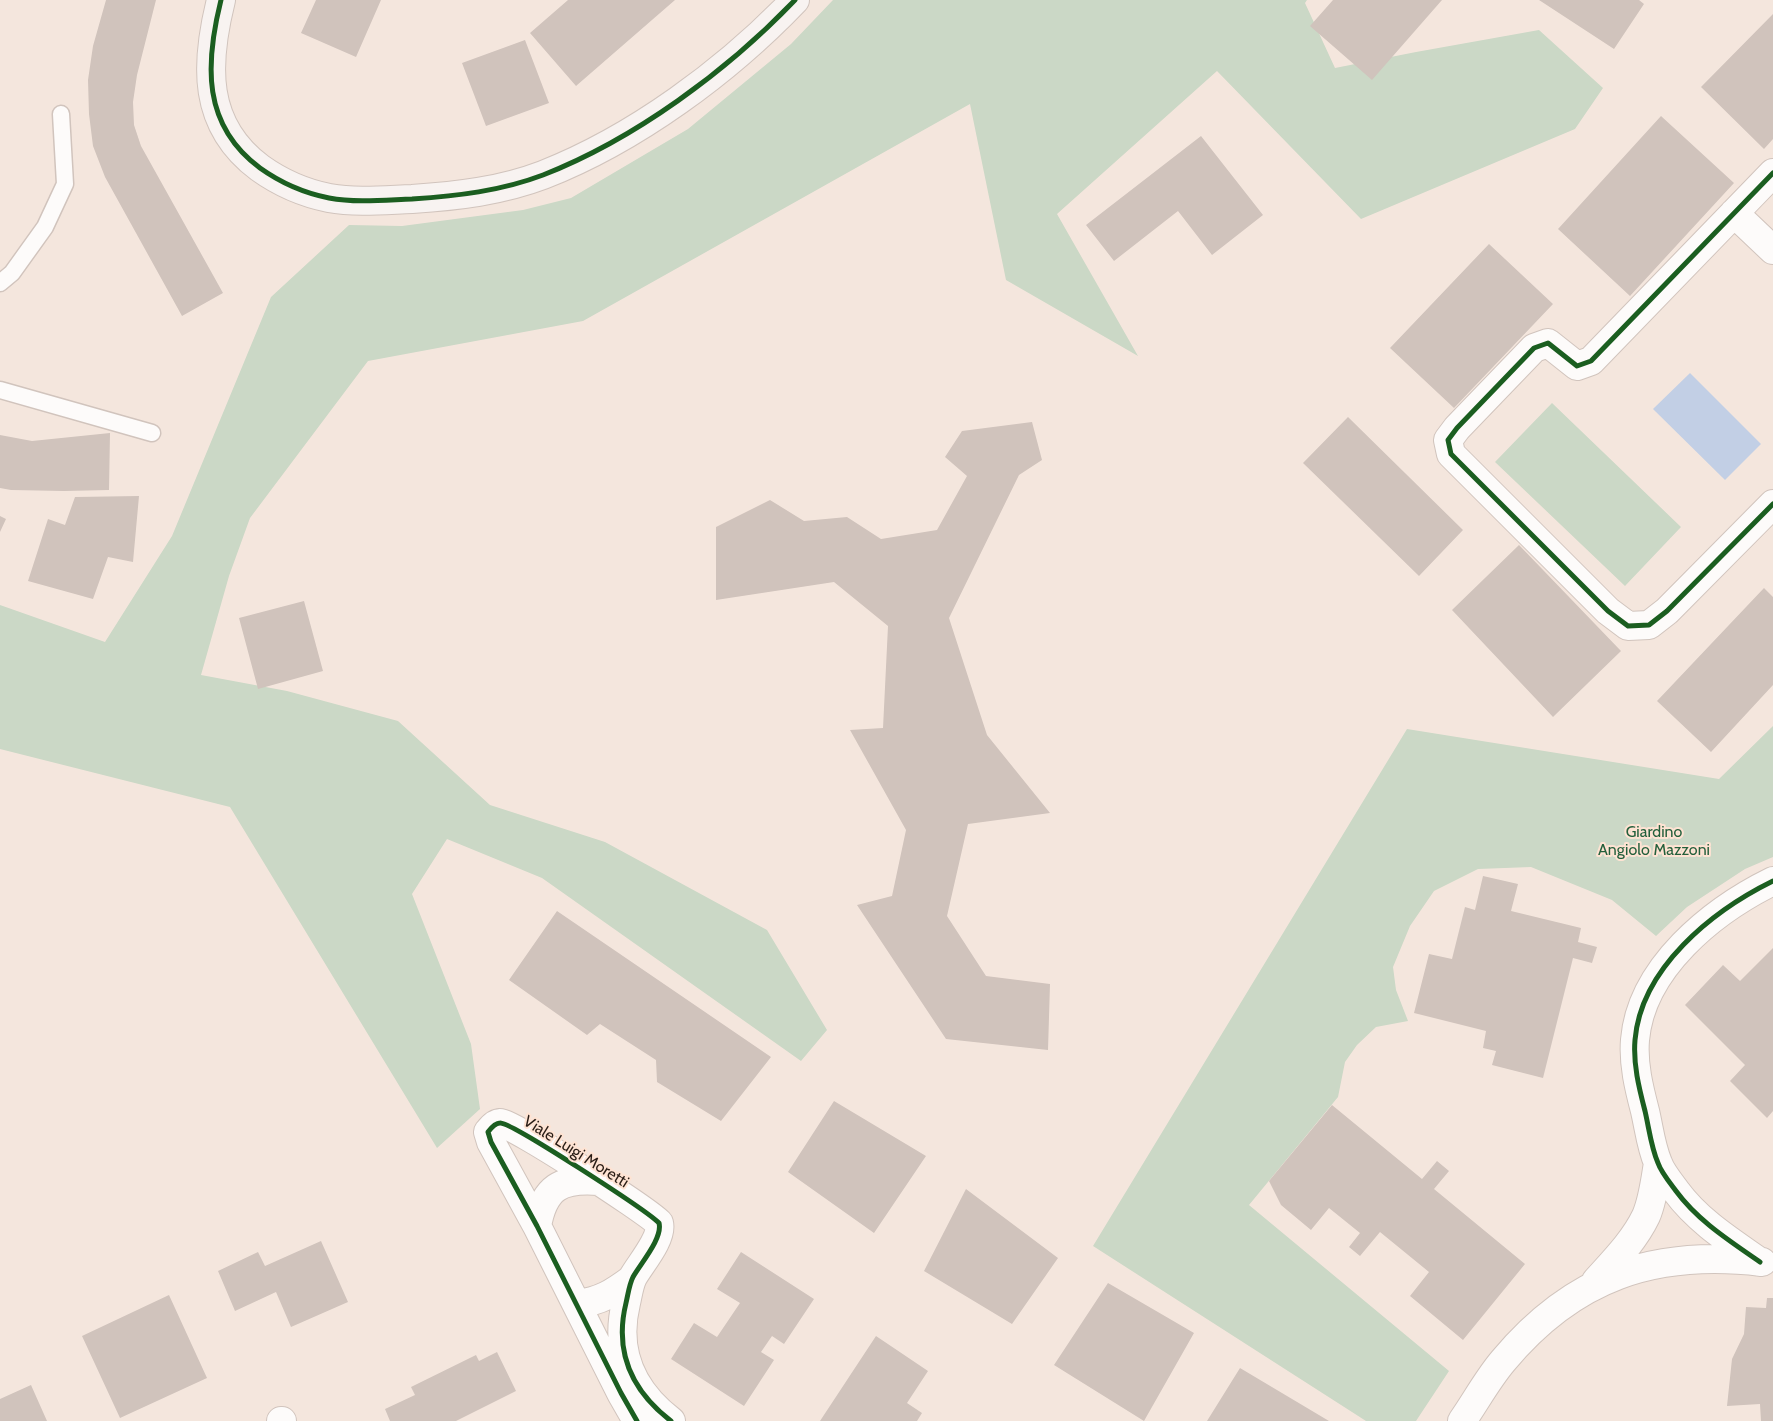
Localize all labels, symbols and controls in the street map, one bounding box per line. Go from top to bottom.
park label: Giardino Angiolo Mazzoni [1598,822,1710,860]
street label: Viale Luigi Moretti [520,1112,632,1192]

